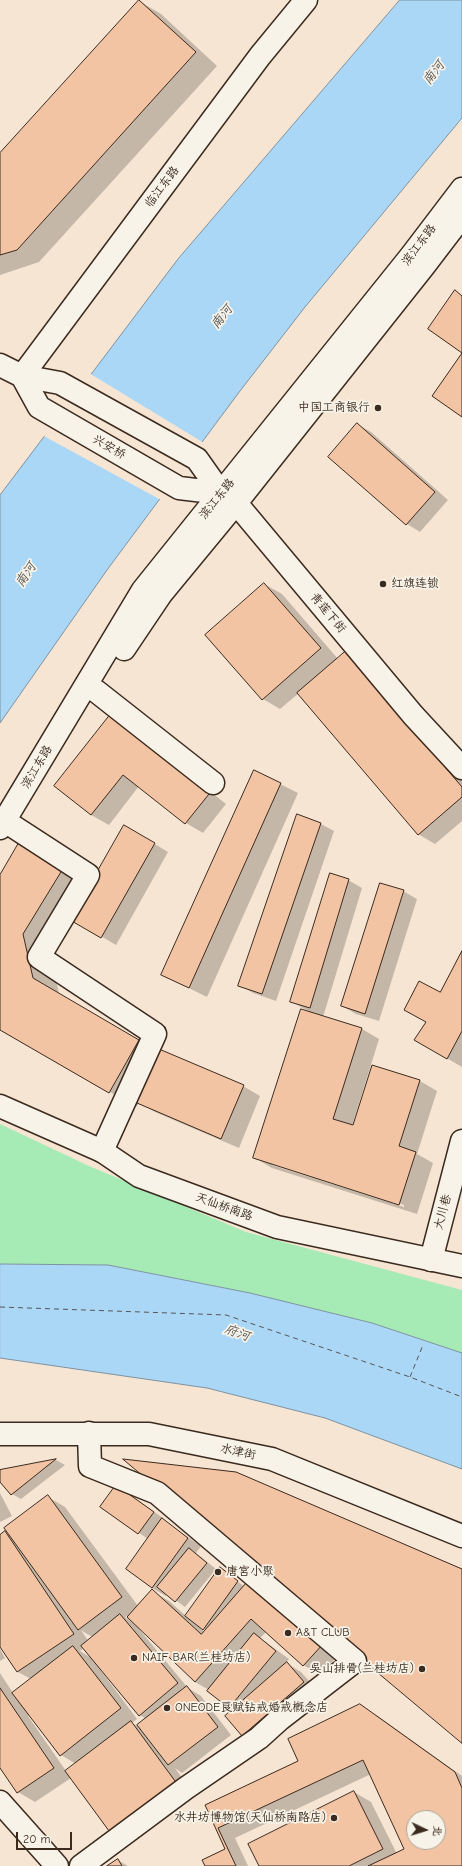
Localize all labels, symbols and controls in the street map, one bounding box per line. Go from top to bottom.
water label: 南河 [420,58,448,88]
street label: 临江东路 [142,163,182,211]
street label: 滨江东路 [399,221,439,269]
water label: 南河 [208,302,236,332]
place label: 中国工商银行 [298,401,370,415]
marker: 中国工商银行 [373,403,383,413]
street label: 兴安桥 [90,432,128,462]
street label: 滨江东路 [196,476,238,522]
water label: 南河 [12,560,40,590]
place label: 红旗连锁 [391,577,439,591]
marker: 红旗连锁 [378,579,388,589]
street label: 青莲下街 [307,590,349,636]
street label: 滨江东路 [18,743,56,791]
street label: 天仙桥南路 [193,1190,255,1224]
street label: 大川巷 [431,1193,455,1231]
water label: 府河 [222,1321,252,1345]
street label: 水津街 [219,1441,257,1463]
place label: 唐宫小聚 [226,1565,274,1579]
marker: 唐宫小聚 [213,1567,223,1577]
place label: A&T CLUB [296,1626,350,1640]
marker: A&T CLUB [283,1628,293,1638]
place label: NAIF BAR(兰桂坊店) [142,1651,250,1665]
marker: NAIF BAR(兰桂坊店) [129,1653,139,1663]
place label: 吴山排骨(兰桂坊店) [310,1662,414,1676]
marker: 吴山排骨(兰桂坊店) [417,1664,427,1674]
place label: ONEODE良赋钻戒婚戒概念店 [175,1701,328,1715]
marker: ONEODE良赋钻戒婚戒概念店 [162,1703,172,1713]
north arrow [406,1810,446,1850]
place label: 水井坊博物馆(天仙桥南路店) [174,1811,326,1825]
marker: 水井坊博物馆(天仙桥南路店) [329,1813,339,1823]
scale bar [18,1824,74,1850]
text: 北 [431,1825,444,1837]
text: 20 m [23,1832,51,1846]

